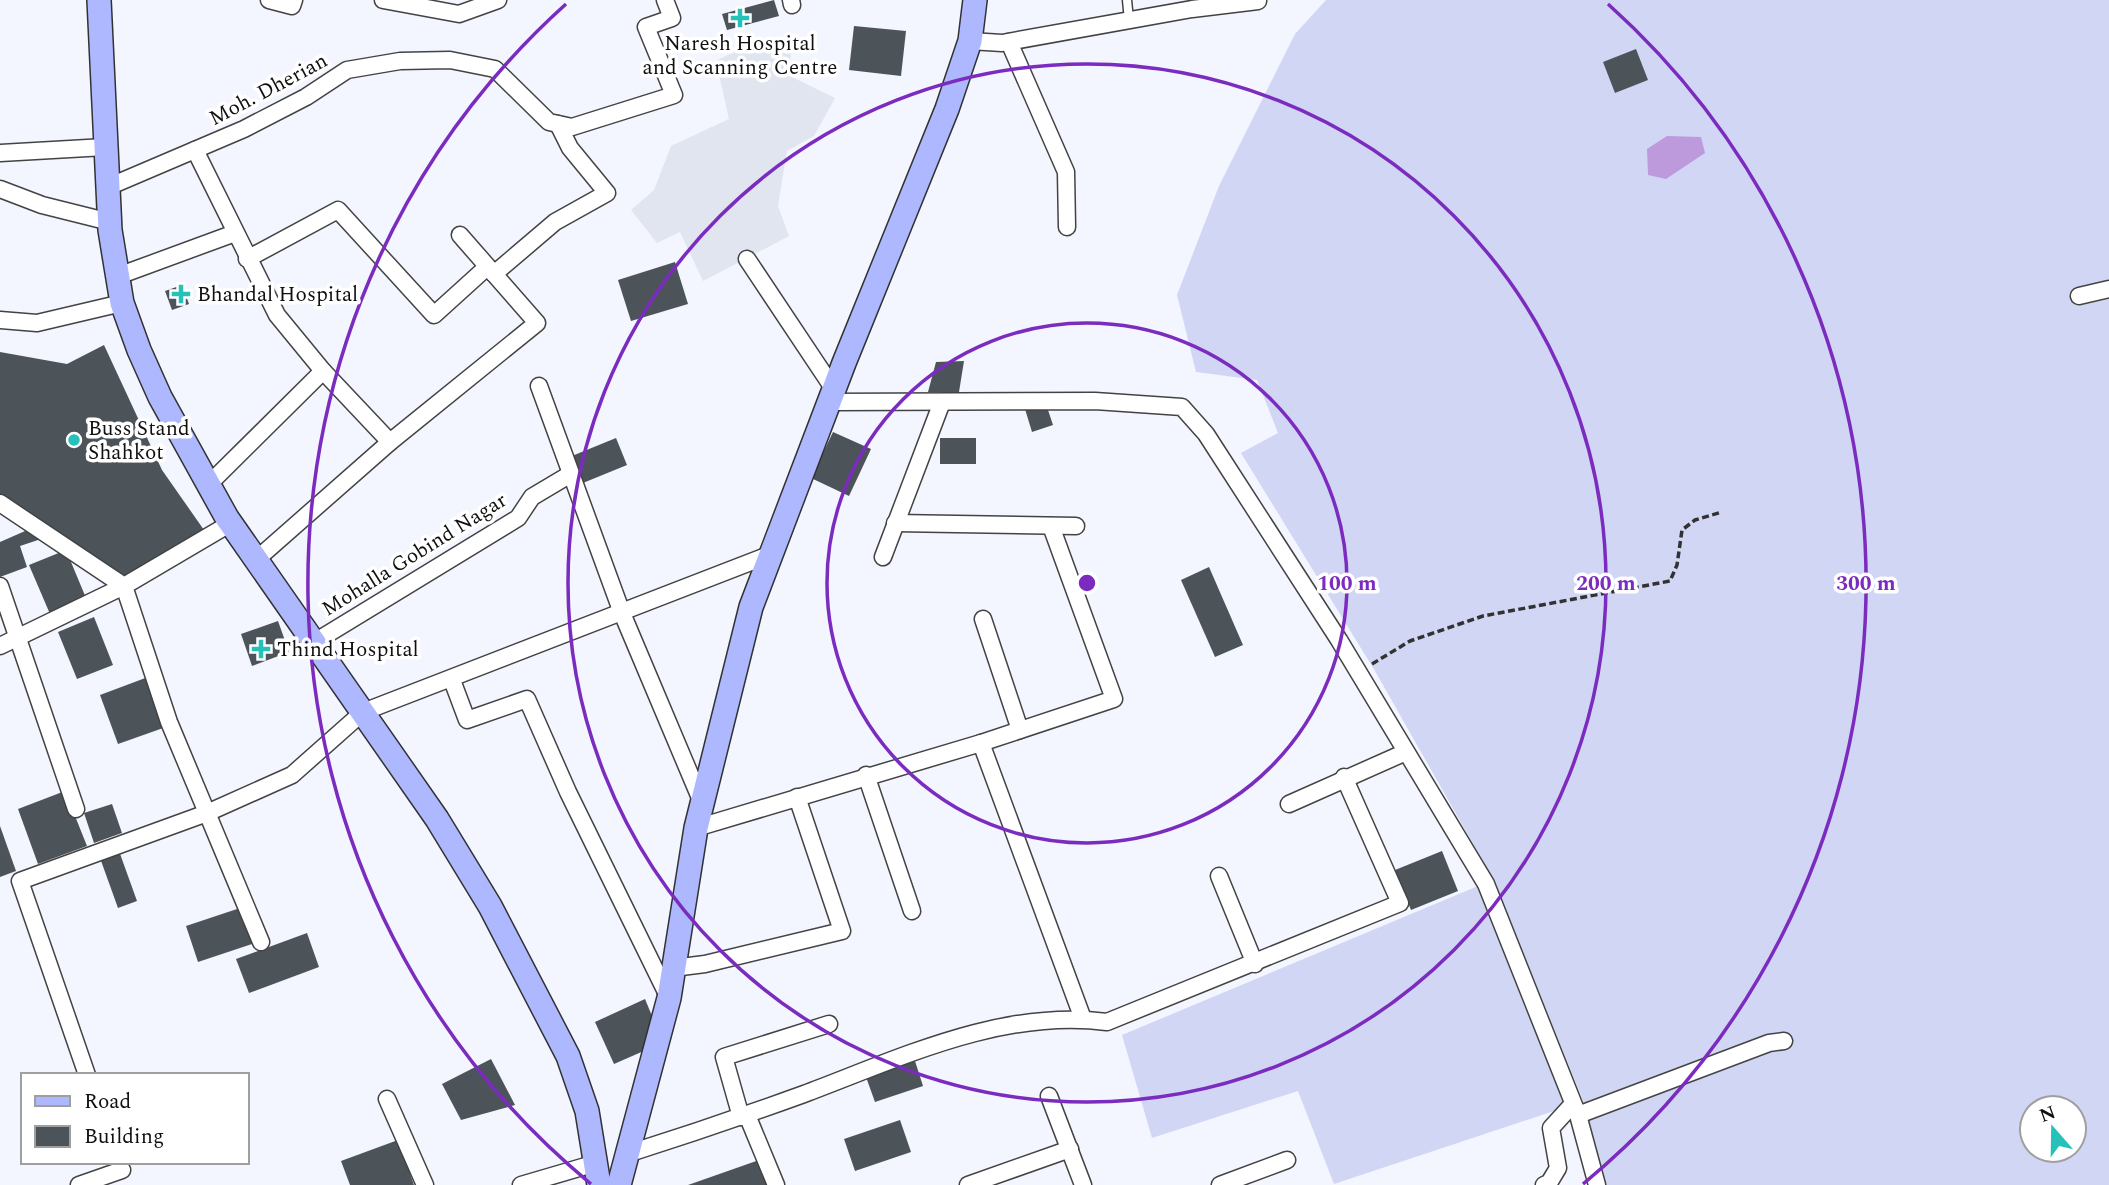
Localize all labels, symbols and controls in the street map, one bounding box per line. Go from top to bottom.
marker: Naresh Hospital and Scanning Centre [730,8,750,28]
place label: Naresh Hospital and Scanning Centre [643,28,837,84]
street label: Moh. Dherian [203,45,333,135]
place label: Bhandal Hospital [197,279,358,311]
marker: Bhandal Hospital [171,284,191,304]
place label: Buss Stand Shahkot [88,413,190,469]
marker: Buss Stand Shahkot [66,432,82,448]
street label: Mohalla Gobind Nagar [316,485,513,625]
text: 100 m [1317,568,1377,600]
text: 200 m [1576,568,1636,600]
text: 300 m [1836,568,1896,600]
centre of rings [1075,571,1099,595]
place label: Thind Hospital [277,634,419,666]
marker: Thind Hospital [251,639,271,659]
legend [21,1073,248,1164]
text: Road [84,1086,131,1118]
north arrow [2018,1094,2088,1164]
text: N [2035,1098,2060,1131]
text: Building [84,1121,164,1153]

